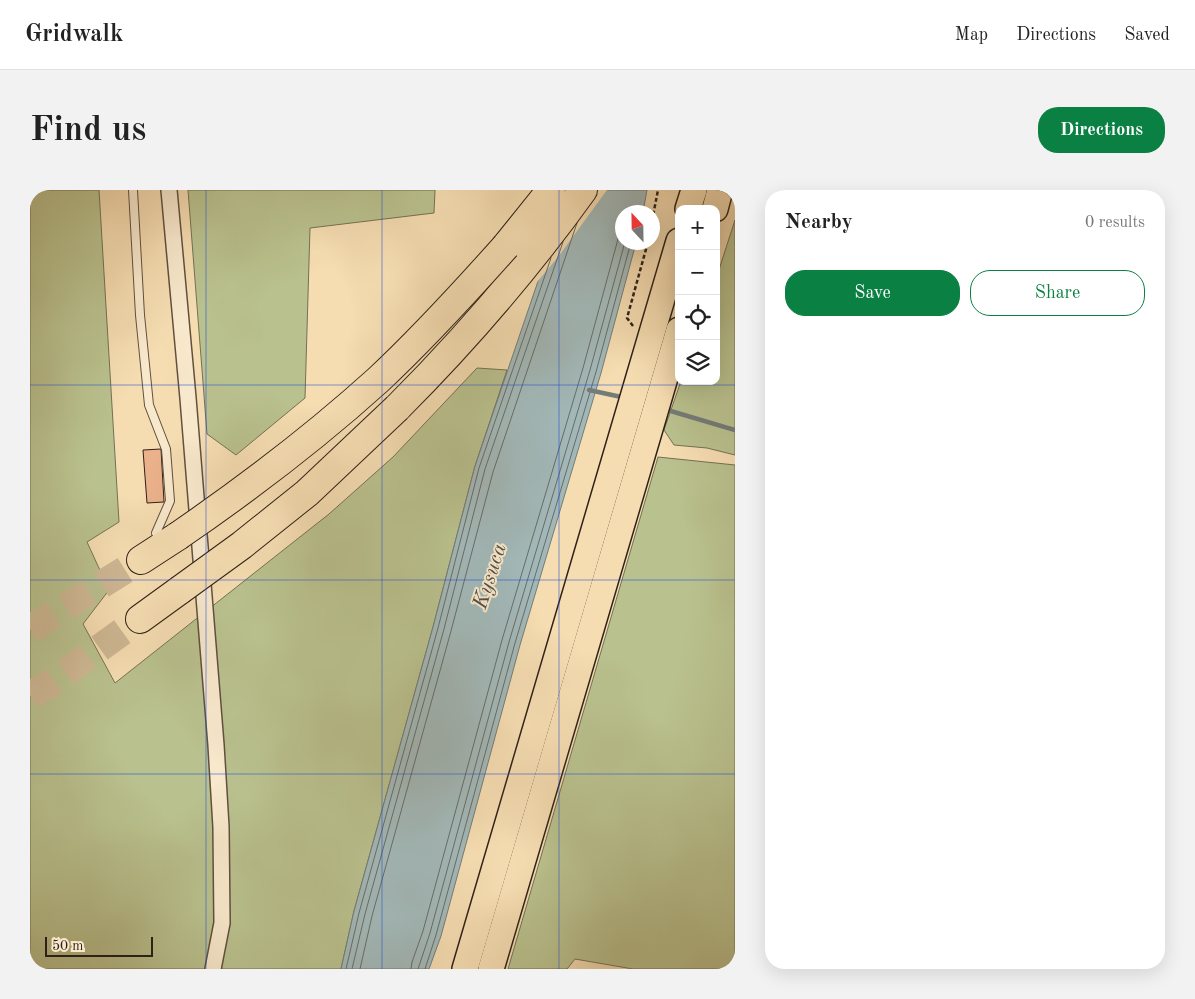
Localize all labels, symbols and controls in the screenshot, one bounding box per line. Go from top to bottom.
text: Gridwalk [25,23,123,47]
text: Map [955,26,988,44]
text: Directions [1016,26,1096,44]
text: Saved [1124,26,1170,44]
button: Directions [1038,107,1165,153]
text: Find us [30,113,146,148]
north arrow [615,205,660,250]
map controls [675,205,720,385]
button: + [675,205,720,250]
text: Nearby [785,212,853,233]
text: 0 results [1085,215,1145,231]
button: − [675,250,720,295]
button: Save [785,270,960,316]
button: Share [970,270,1145,316]
button: locate [675,295,720,340]
button: layers [675,340,720,385]
water label: Kysuca [470,541,511,613]
scale bar [45,934,152,957]
text: 50 m [52,939,83,953]

